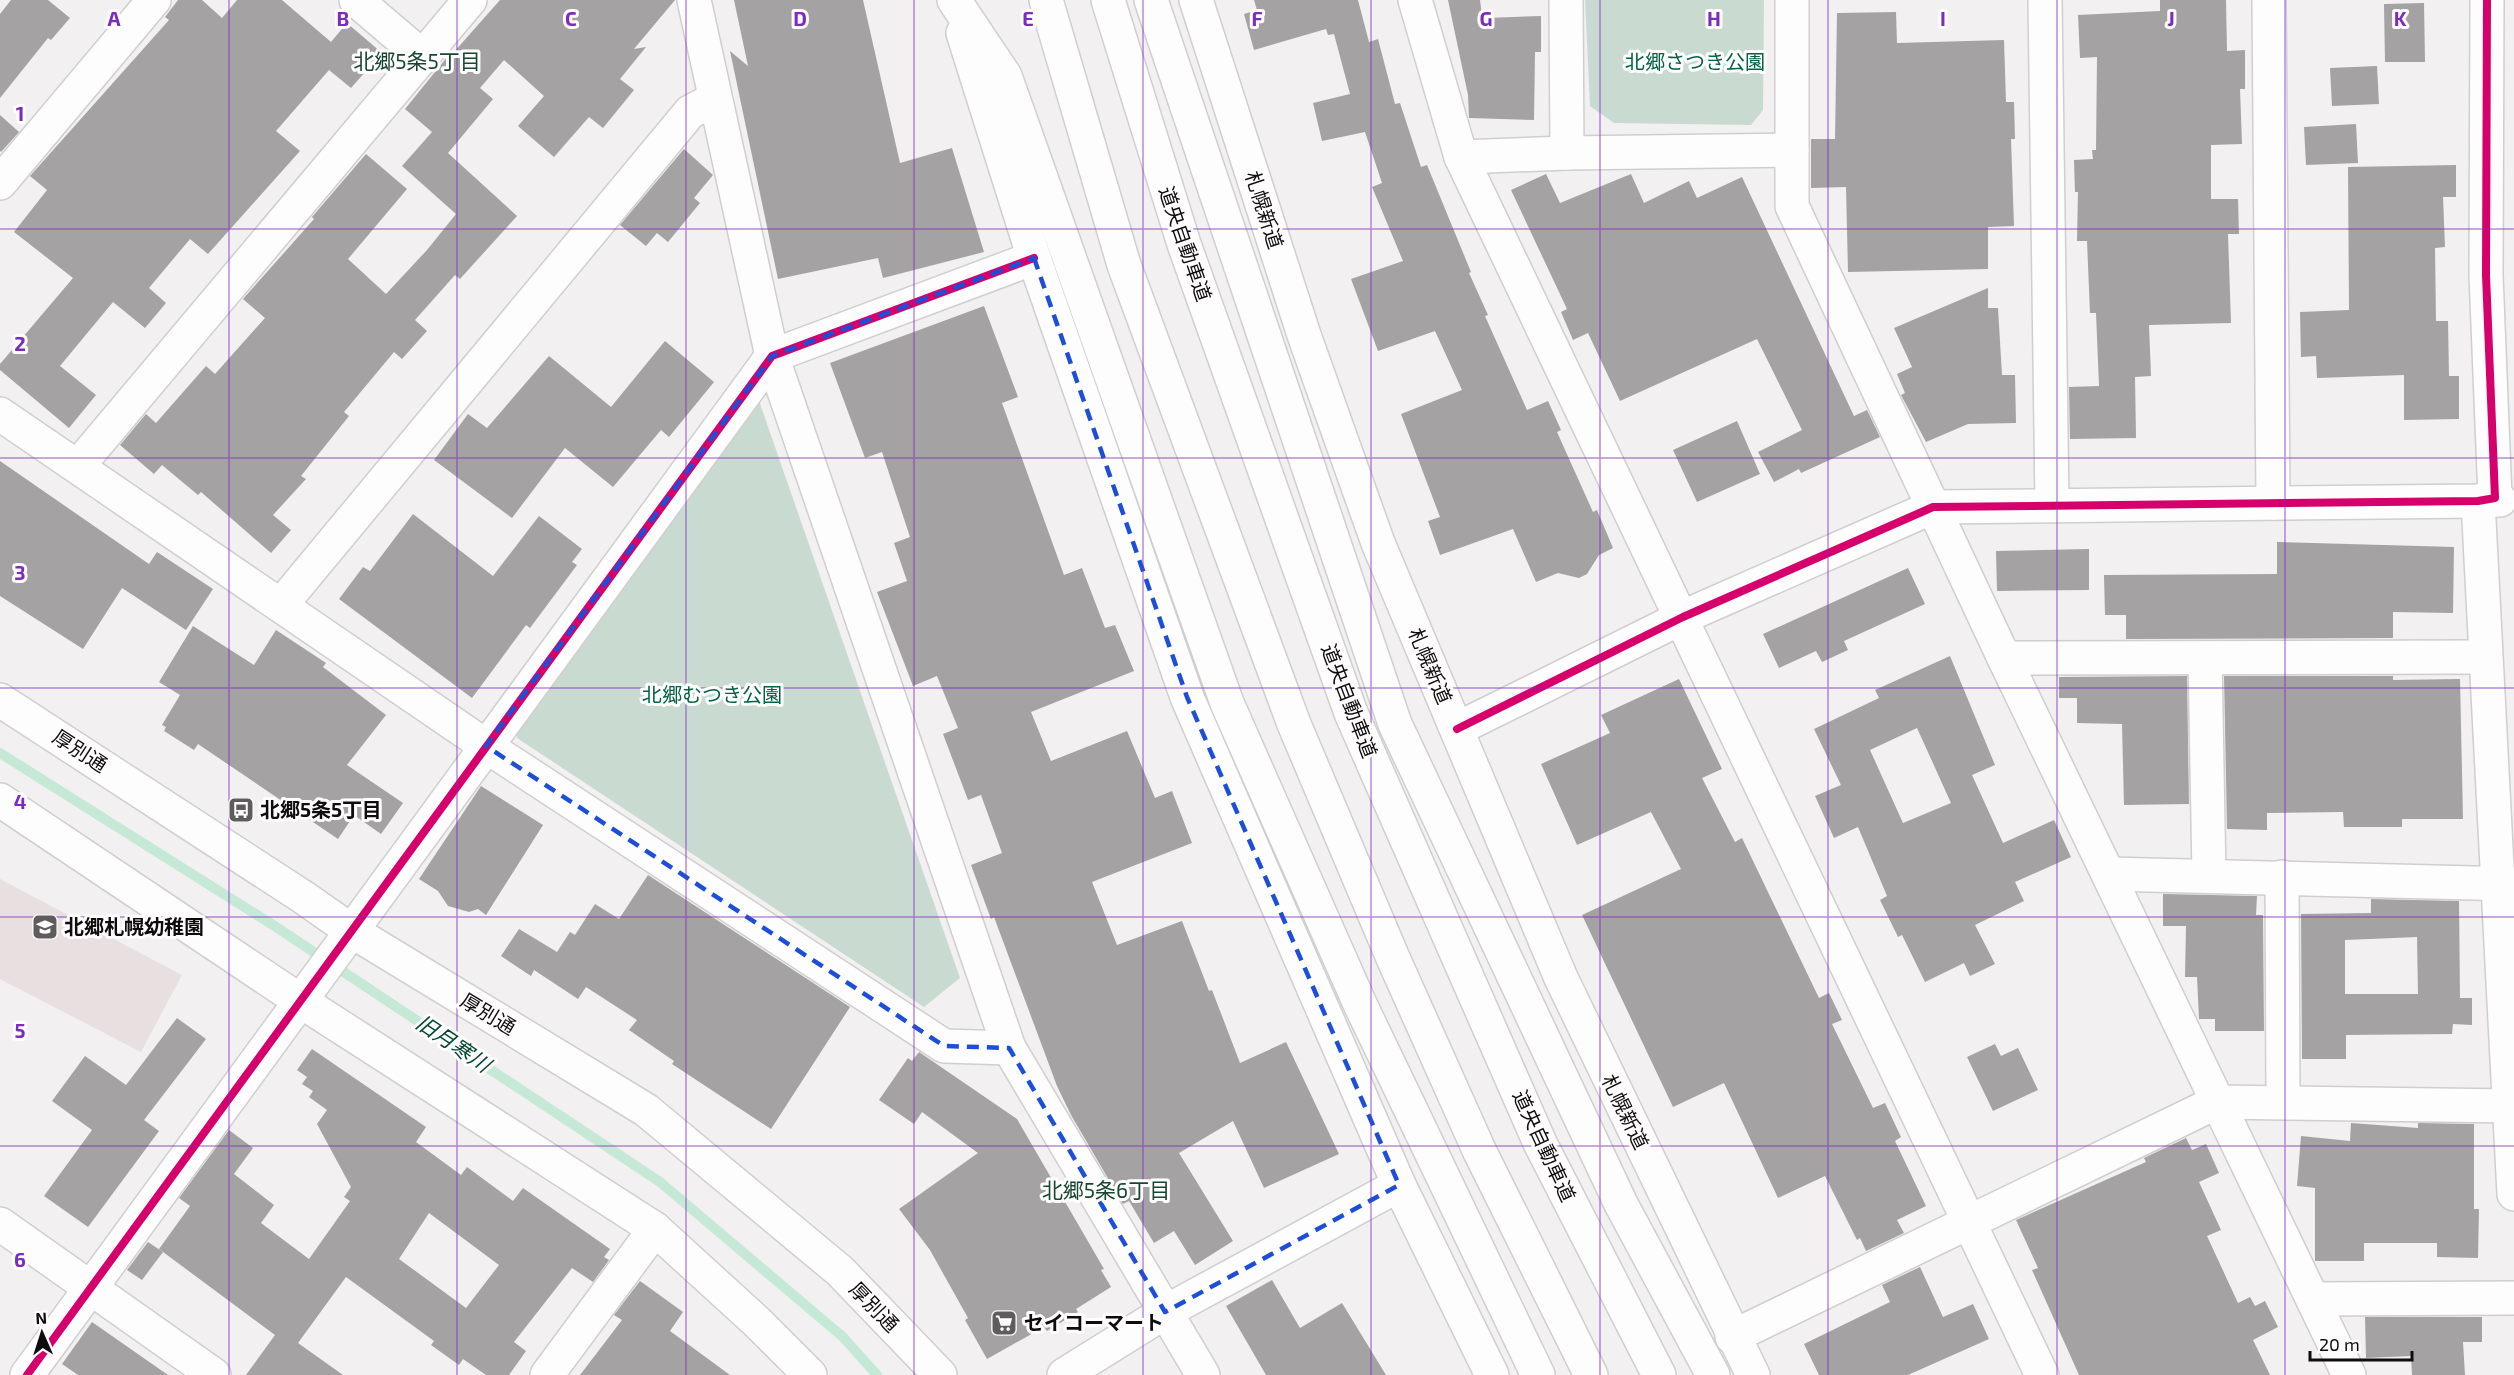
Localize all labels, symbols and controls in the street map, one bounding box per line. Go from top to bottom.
text: A [107,6,121,30]
text: B [337,6,349,30]
text: C [565,6,577,30]
text: D [793,6,807,30]
text: E [1022,6,1034,30]
text: F [1251,6,1263,30]
text: G [1480,6,1492,30]
text: H [1707,6,1721,30]
text: I [1940,6,1946,30]
text: J [2167,6,2175,30]
text: K [2394,6,2407,30]
district label: 北郷5条5丁目 [353,48,481,73]
park label: 北郷さつき公園 [1625,49,1765,73]
text: 1 [16,101,24,125]
street label: 札幌新道 [1241,168,1289,251]
street label: 道央自動車道 [1155,183,1217,304]
text: 2 [14,331,26,355]
text: 3 [14,560,26,584]
street label: 札幌新道 [1404,624,1458,707]
street label: 道央自動車道 [1317,640,1383,761]
park label: 北郷むつき公園 [642,682,782,706]
street label: 厚別通 [49,724,112,777]
text: 4 [14,789,27,813]
bus stop icon: 北郷5条5丁目 [226,795,256,825]
place label: 北郷5条5丁目 [260,797,382,821]
school or university icon: 北郷札幌幼稚園 [30,912,60,942]
place label: 北郷札幌幼稚園 [64,914,204,938]
street label: 厚別通 [457,987,520,1039]
water label: 旧月寒川 [412,1009,497,1078]
text: 5 [14,1018,26,1042]
street label: 札幌新道 [1598,1070,1654,1153]
street label: 道央自動車道 [1509,1086,1581,1205]
district label: 北郷5条6丁目 [1042,1177,1170,1202]
text: 6 [14,1247,26,1271]
street label: 厚別通 [845,1276,904,1336]
north arrow [12,1303,72,1363]
text: N [35,1308,47,1327]
supermarket icon: セイコーマート [989,1308,1019,1338]
place label: セイコーマート [1024,1310,1164,1334]
scale bar [2310,1324,2412,1362]
text: 20 m [2319,1333,2360,1355]

